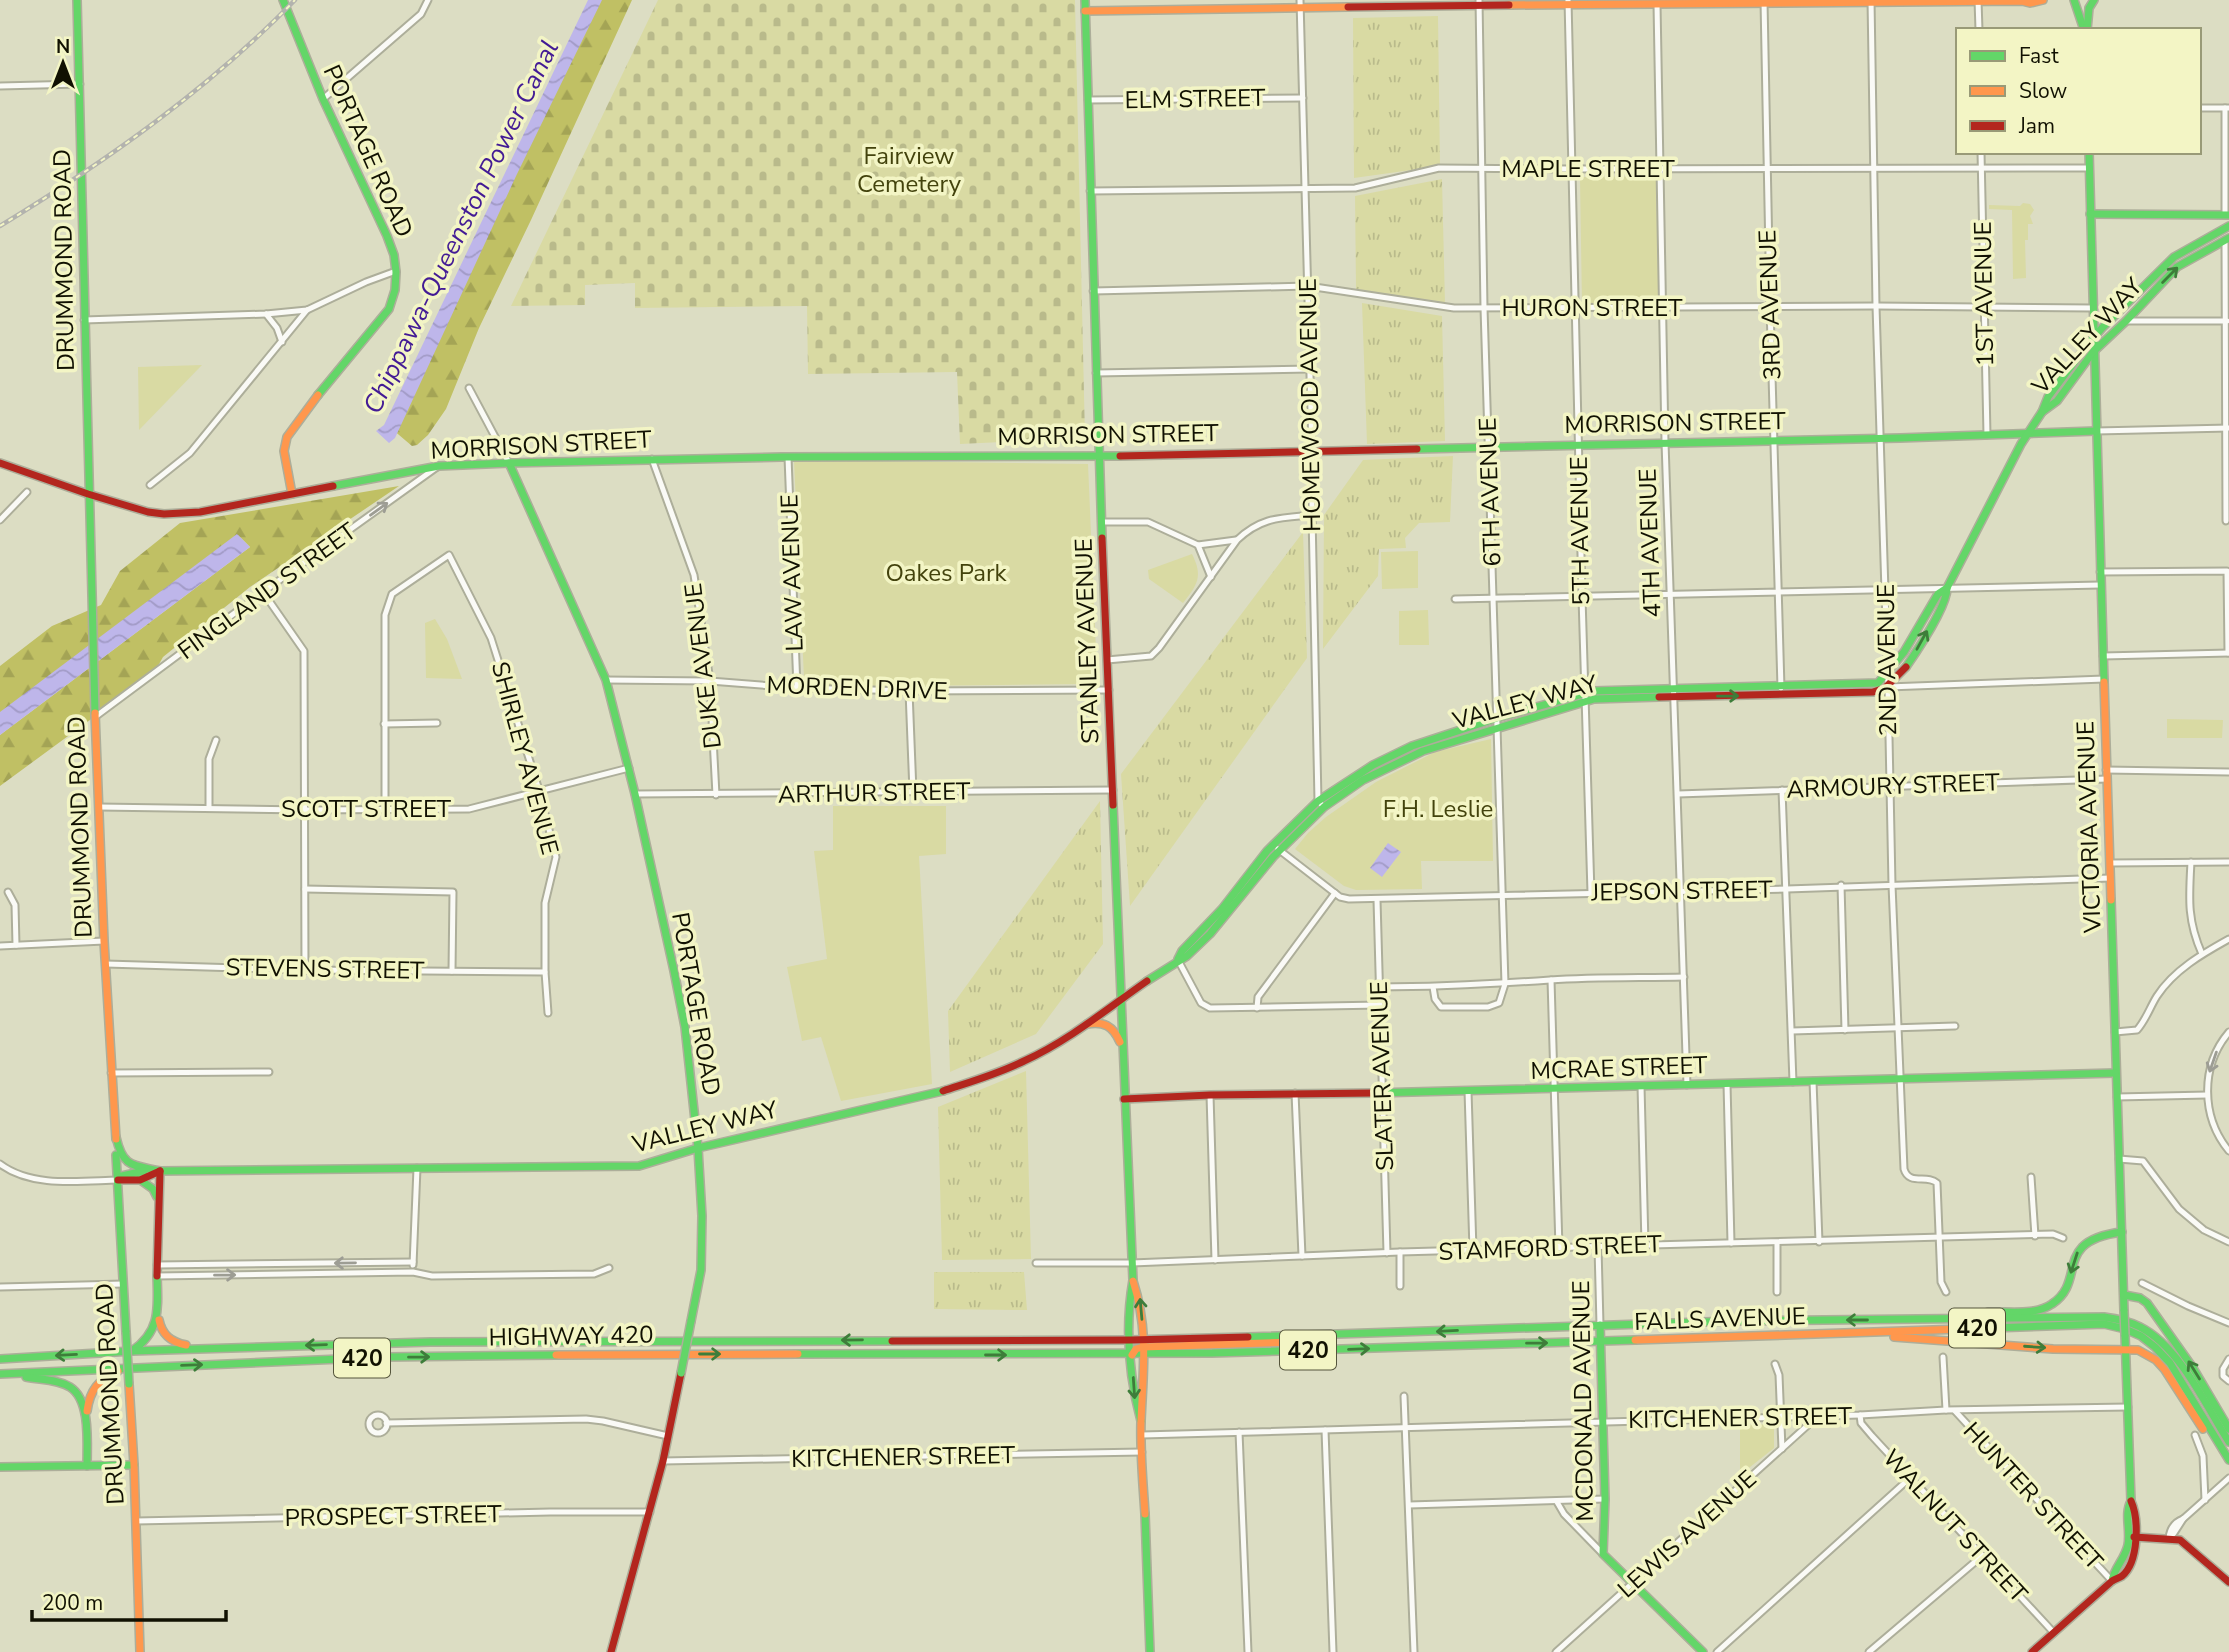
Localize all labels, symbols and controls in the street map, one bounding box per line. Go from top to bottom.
north arrow [28,28,98,98]
legend [1956,28,2201,154]
text: N [56,34,70,60]
water label: Chippawa-Queenston Power Canal [355,34,567,420]
text: Fast [2019,42,2059,70]
street label: PORTAGE ROAD [316,60,420,242]
text: Slow [2019,77,2068,105]
street label: ELM STREET [1124,82,1266,116]
text: Jam [2018,112,2055,140]
park label: Fairview Cemetery [857,140,962,200]
street label: DRUMMOND ROAD [46,149,82,371]
street label: MAPLE STREET [1501,153,1675,185]
street label: 1ST AVENUE [1967,221,2001,367]
street label: 3RD AVENUE [1751,229,1789,381]
one-way arrow [2162,266,2179,283]
street label: VALLEY WAY [2024,270,2150,402]
street label: HOMEWOOD AVENUE [1292,278,1328,532]
street label: HURON STREET [1501,292,1683,324]
street label: MORRISON STREET [1564,405,1786,441]
street label: MORRISON STREET [997,417,1219,453]
street label: 6TH AVENUE [1471,417,1509,567]
street label: MORRISON STREET [430,423,653,467]
street label: 5TH AVENUE [1563,456,1597,606]
street label: 4TH AVENUE [1631,468,1669,618]
street label: LAW AVENUE [773,494,811,652]
one-way arrow [369,502,388,517]
street label: FINGLAND STREET [171,515,363,667]
street label: STANLEY AVENUE [1067,538,1107,744]
park label: Oakes Park [885,557,1008,589]
street label: DUKE AVENUE [677,581,729,751]
street label: 2ND AVENUE [1870,584,1904,736]
one-way arrow [1916,630,1929,651]
street label: SHIRLEY AVENUE [484,658,566,858]
street label: VALLEY WAY [1448,667,1602,737]
street label: MORDEN DRIVE [766,669,948,707]
one-way arrow [1716,689,1739,702]
street label: DRUMMOND ROAD [60,716,100,938]
street label: VICTORIA AVENUE [2069,720,2109,935]
street label: ARMOURY STREET [1786,766,2001,806]
street label: ARTHUR STREET [777,775,971,811]
street label: SCOTT STREET [281,793,452,825]
park label: F.H. Leslie [1383,793,1493,825]
street label: JEPSON STREET [1590,873,1773,909]
street label: PORTAGE ROAD [664,910,728,1098]
street label: STEVENS STREET [225,951,425,987]
street label: SLATER AVENUE [1363,981,1401,1171]
street label: MCRAE STREET [1530,1049,1709,1087]
one-way arrow [2206,1050,2218,1072]
street label: VALLEY WAY [628,1093,782,1161]
street label: STAMFORD STREET [1438,1228,1663,1268]
one-way arrow [2067,1252,2079,1274]
one-way arrow [333,1256,356,1270]
one-way arrow [214,1268,237,1282]
street label: MCDONALD AVENUE [1565,1280,1601,1522]
street label: DRUMMOND ROAD [88,1282,132,1506]
one-way arrow [1134,1298,1147,1321]
street label: FALLS AVENUE [1634,1300,1806,1338]
road number: 420 [1949,1308,2005,1348]
one-way arrow [1846,1313,1869,1327]
street label: HIGHWAY 420 [488,1319,654,1353]
one-way arrow [1437,1325,1459,1338]
road number: 420 [1280,1330,1336,1370]
one-way arrow [841,1333,864,1347]
one-way arrow [1525,1336,1548,1350]
road number: 420 [334,1338,390,1378]
one-way arrow [305,1339,328,1352]
one-way arrow [2023,1341,2046,1354]
one-way arrow [1347,1342,1370,1355]
one-way arrow [699,1347,722,1361]
one-way arrow [984,1348,1007,1362]
one-way arrow [55,1349,78,1362]
one-way arrow [407,1350,430,1364]
one-way arrow [180,1359,203,1372]
one-way arrow [2186,1361,2200,1381]
one-way arrow [1127,1376,1140,1399]
street label: KITCHENER STREET [1628,1400,1853,1436]
street label: HUNTER STREET [1956,1415,2110,1577]
street label: KITCHENER STREET [791,1439,1016,1475]
street label: WALNUT STREET [1876,1442,2035,1610]
street label: LEWIS AVENUE [1611,1463,1763,1605]
street label: PROSPECT STREET [284,1498,502,1534]
scale bar [32,1578,226,1622]
text: 200 m [42,1589,103,1617]

